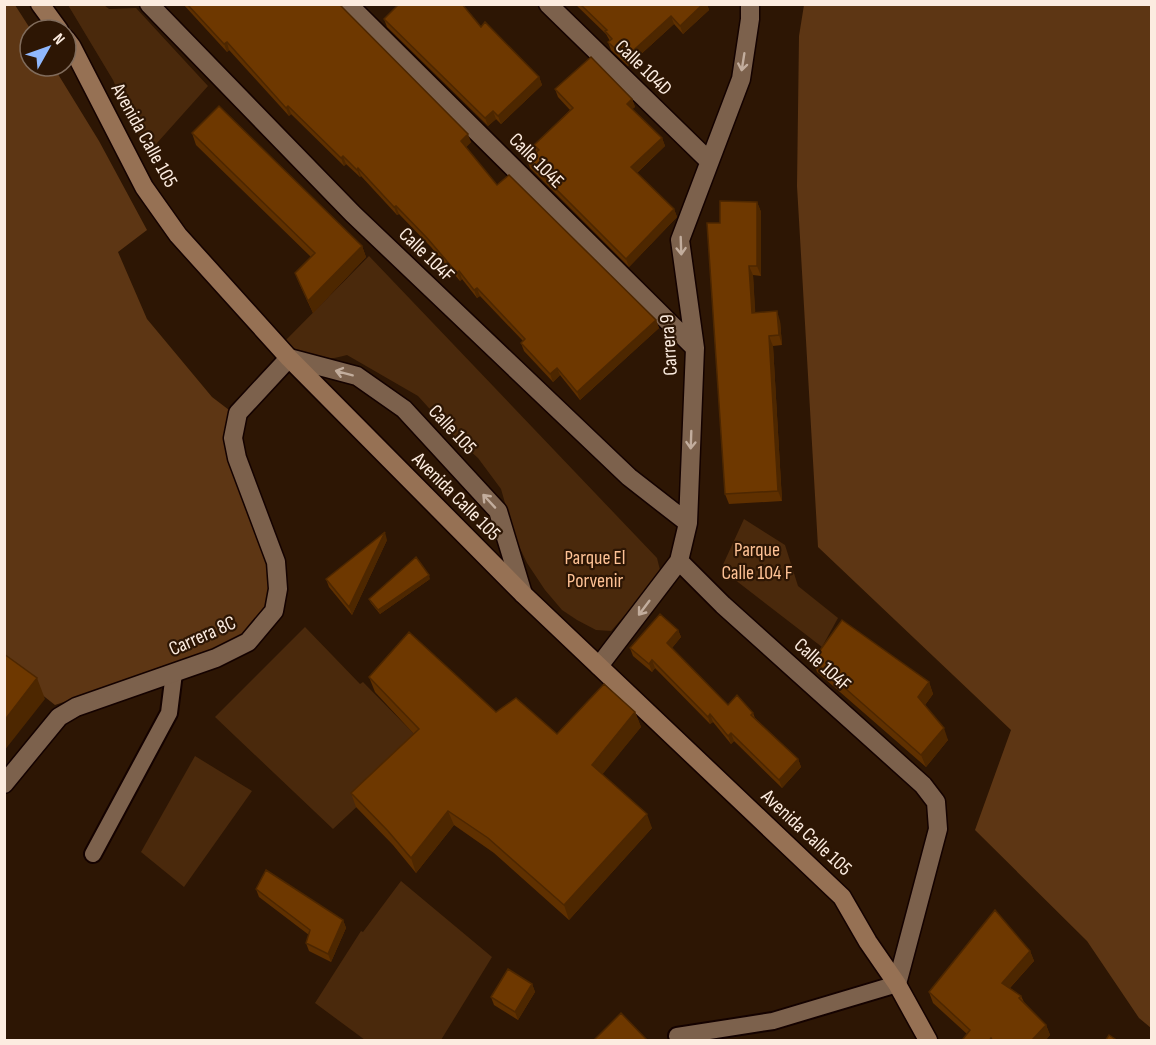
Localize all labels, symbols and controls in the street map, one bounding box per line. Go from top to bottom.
north arrow [18,18,78,78]
text: N [48,30,68,49]
street label: Calle 104D [610,35,677,101]
one-way arrow [738,52,749,72]
street label: Avenida Calle 105 [105,78,183,192]
street label: Calle 104E [504,128,569,193]
street label: Calle 104F [394,223,459,287]
one-way arrow [676,236,687,255]
street label: Carrera 9 [655,313,683,376]
one-way arrow [335,367,354,378]
street label: Calle 105 [423,400,481,460]
one-way arrow [685,429,697,449]
street label: Avenida Calle 105 [406,447,505,546]
one-way arrow [482,493,496,508]
park label: Parque Calle 104 F [721,538,793,585]
park label: Parque El Porvenir [564,546,626,593]
one-way arrow [637,599,650,615]
street label: Carrera 8C [165,611,240,661]
street label: Calle 104F [789,633,856,696]
street label: Avenida Calle 105 [755,784,857,881]

